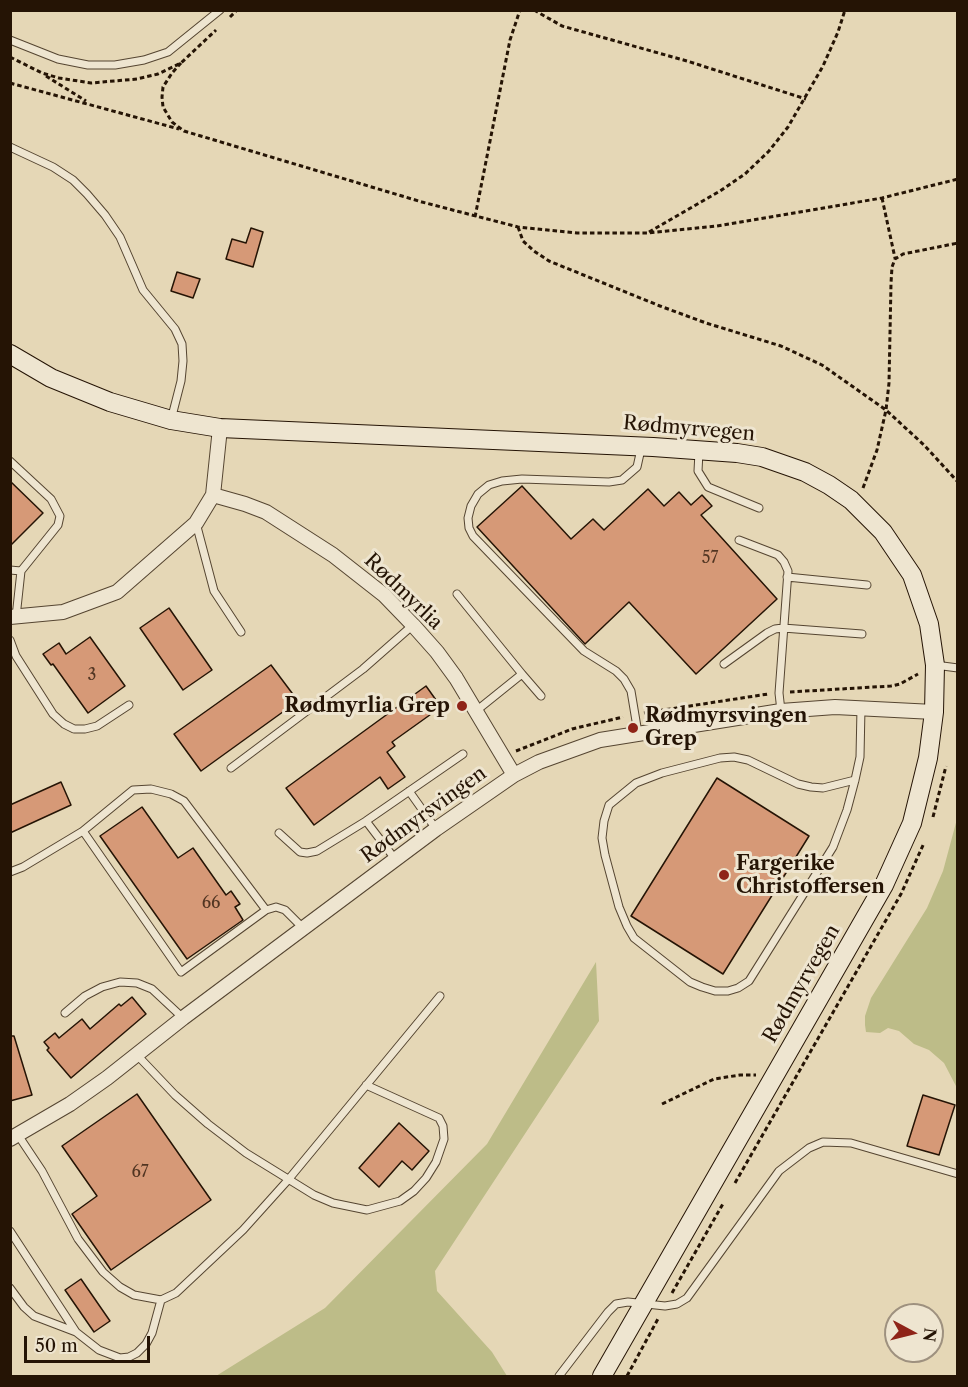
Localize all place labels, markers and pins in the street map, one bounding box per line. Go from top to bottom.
place label: Rødmyrlia Grep [284,694,450,718]
marker: Rødmyrlia Grep [455,699,469,713]
place label: Rødmyrsvingen Grep [645,704,807,751]
marker: Rødmyrsvingen Grep [626,721,640,735]
place label: Fargerike Christoffersen [736,852,885,899]
marker: Fargerike Christoffersen [717,868,731,882]

